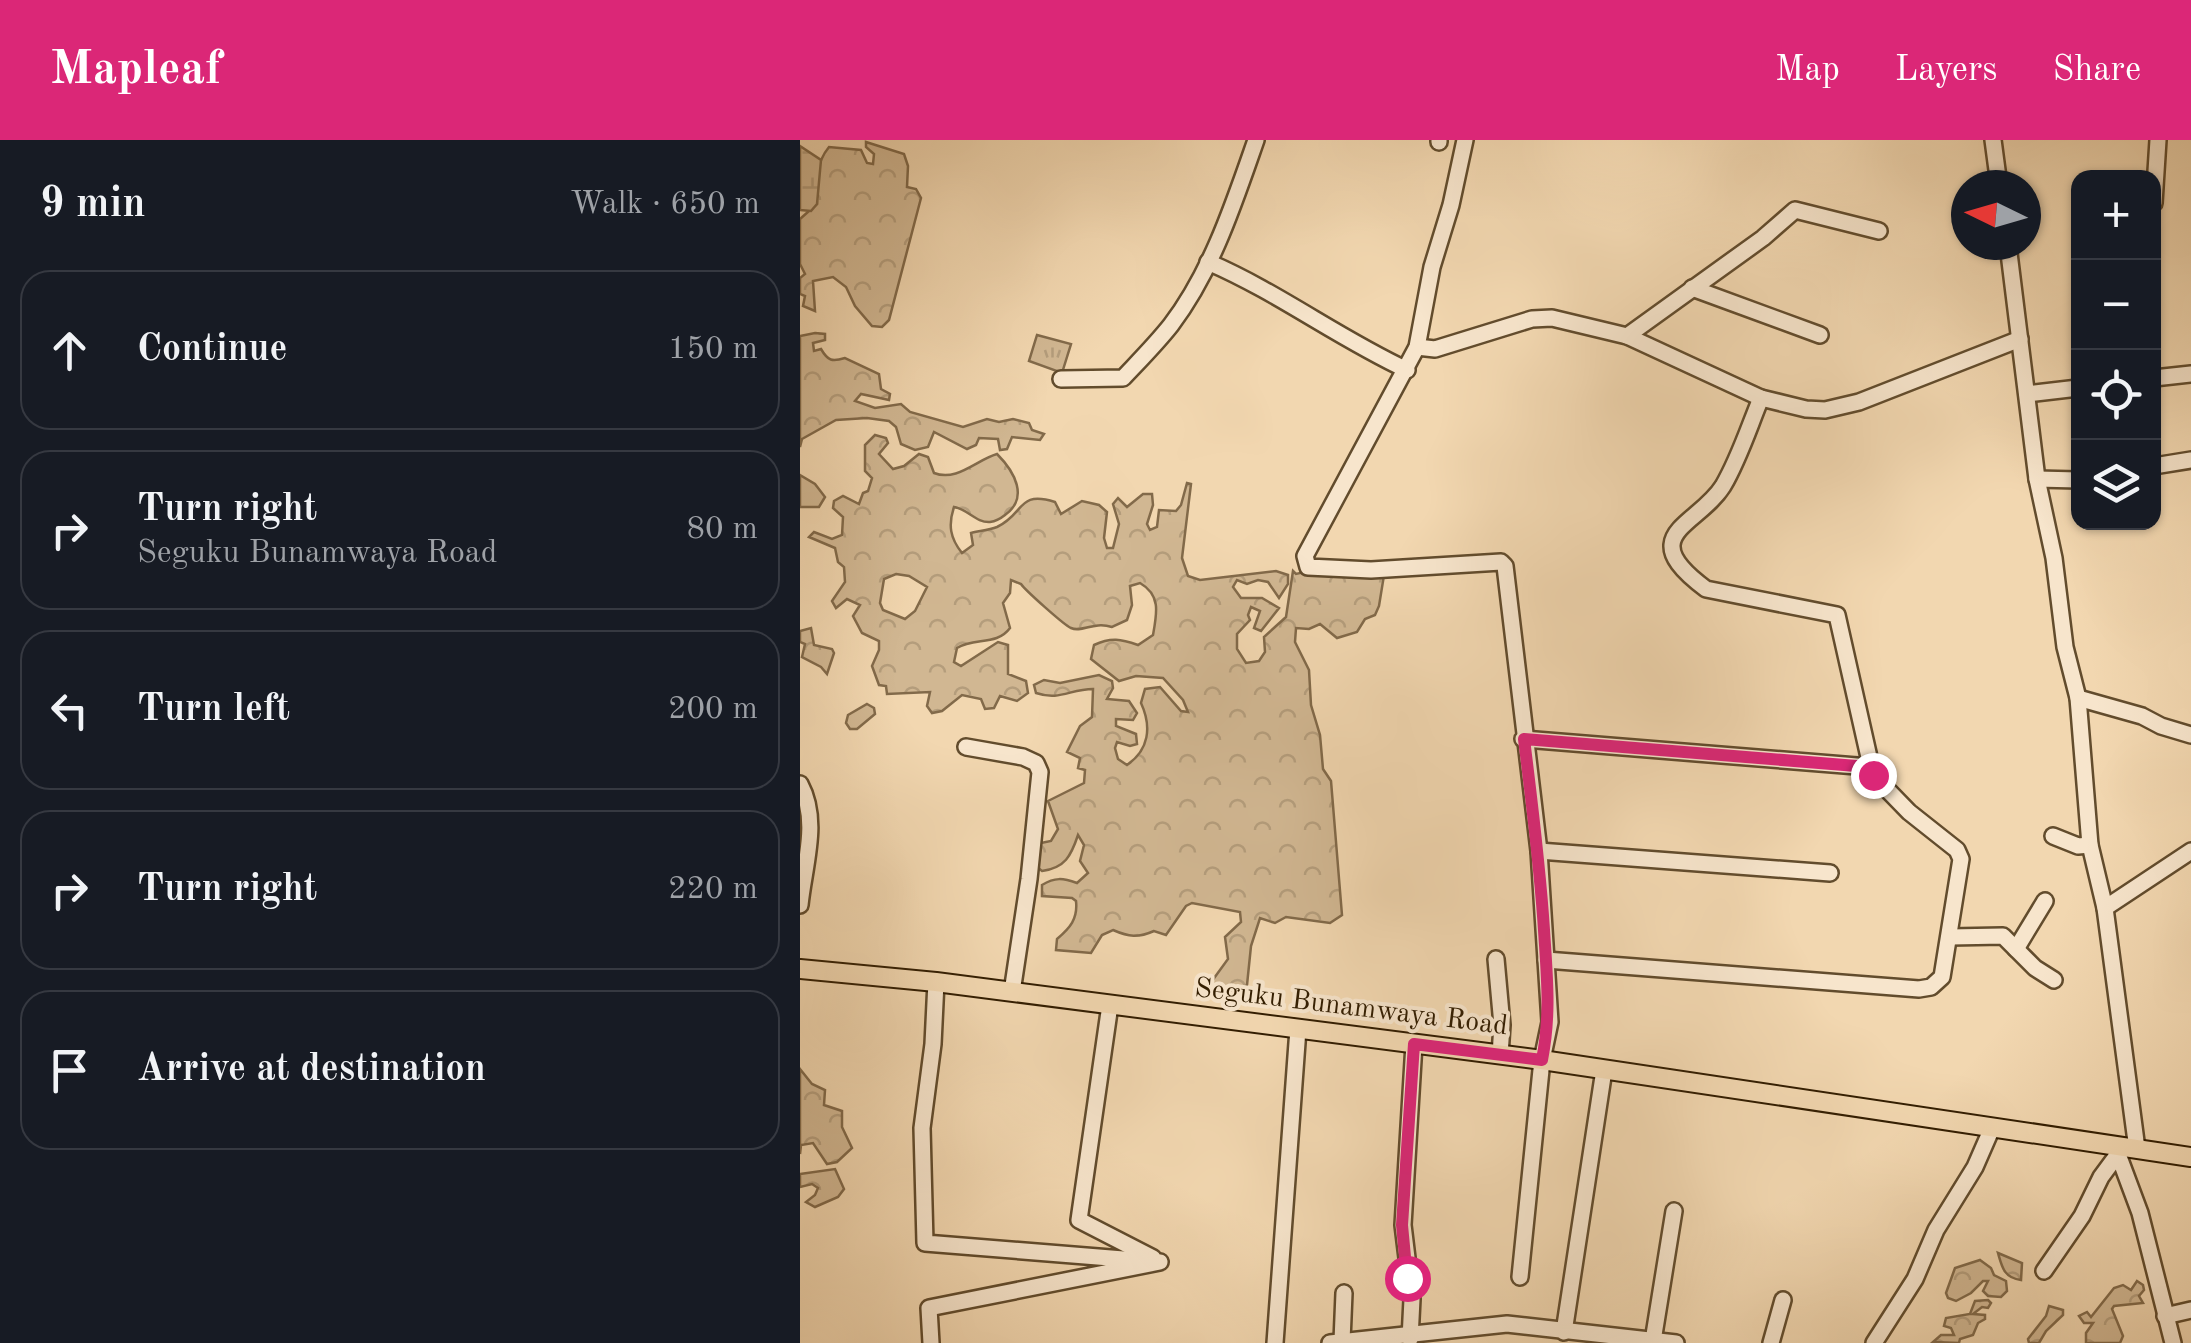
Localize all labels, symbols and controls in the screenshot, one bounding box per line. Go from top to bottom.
text: Mapleaf [50,46,222,94]
text: Map [1775,53,1840,88]
text: Layers [1895,53,1998,88]
text: Share [2053,53,2141,88]
north arrow [1951,170,2041,260]
map controls [2071,170,2161,530]
button: + [2071,170,2161,260]
text: 9 min [40,184,146,226]
text: Walk · 650 m [570,189,760,221]
button: − [2071,260,2161,350]
icon: ahead [42,323,97,378]
text: Continue [137,331,287,369]
text: 150 m [668,334,758,366]
button: locate [2071,350,2161,440]
button: layers [2071,440,2161,530]
text: Turn right [137,491,317,529]
icon: right [42,503,97,558]
text: 80 m [687,514,758,546]
text: Seguku Bunamwaya Road [137,538,497,570]
icon: left [42,683,97,738]
text: Turn left [137,691,290,729]
text: 200 m [668,694,758,726]
route end [1851,753,1897,799]
icon: right [42,863,97,918]
text: Turn right [137,871,317,909]
text: 220 m [668,874,758,906]
street label: Seguku Bunamwaya Road [1193,975,1509,1041]
icon: arrive [42,1043,97,1098]
text: Arrive at destination [137,1051,486,1089]
route start [1385,1256,1431,1302]

